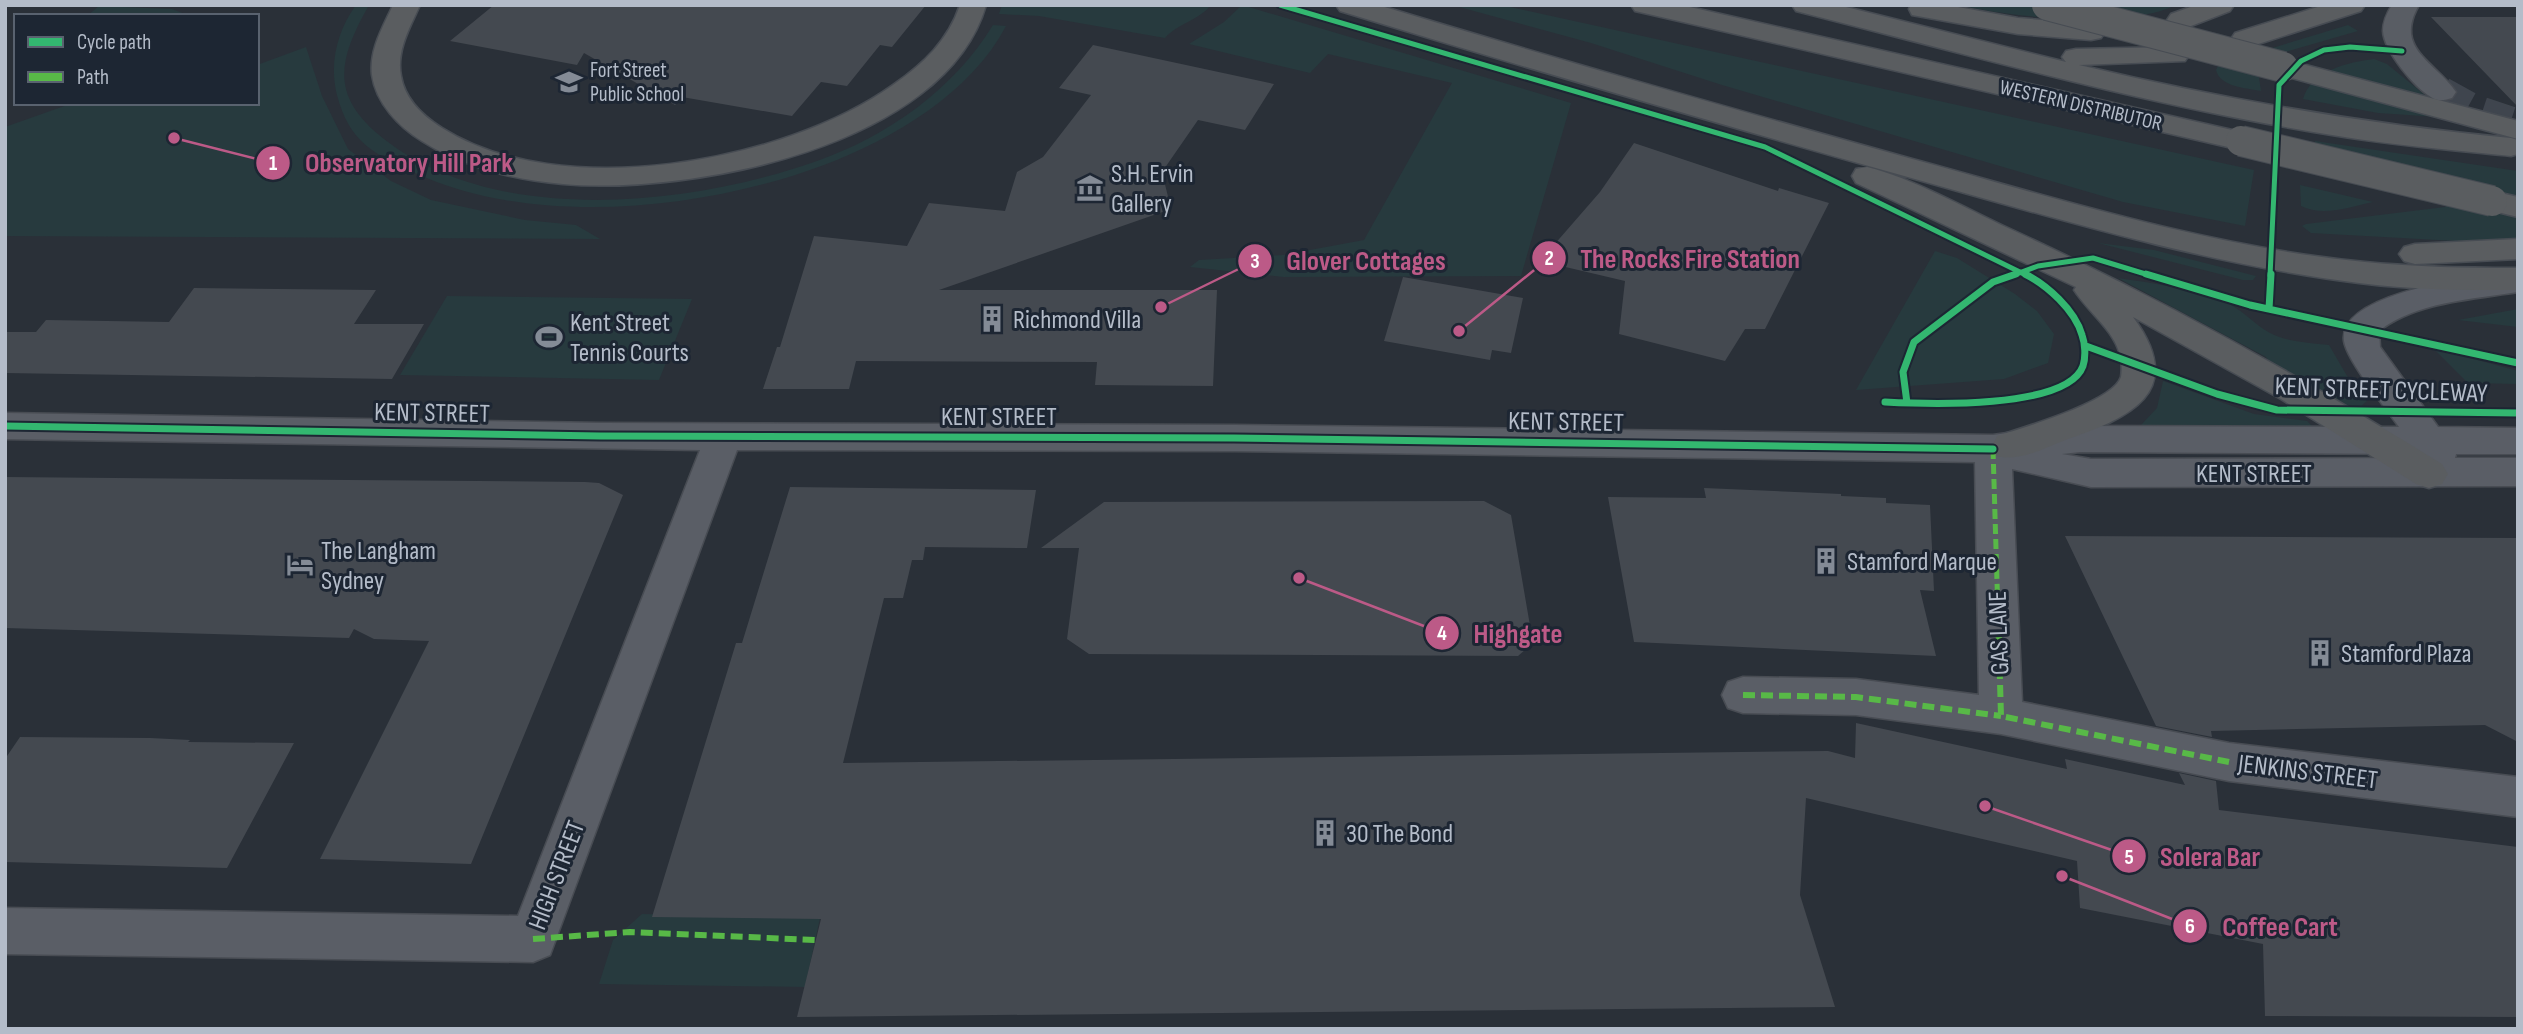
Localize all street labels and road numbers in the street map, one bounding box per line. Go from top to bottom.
street label: WESTERN DISTRIBUTOR [1997,75,2165,136]
street label: KENT STREET CYCLEWAY [2274,371,2488,410]
street label: KENT STREET [374,397,490,430]
street label: KENT STREET [941,402,1057,433]
street label: KENT STREET [1508,406,1624,439]
street label: KENT STREET [2196,459,2312,490]
street label: GAS LANE [1983,590,2016,676]
street label: JENKINS STREET [2235,748,2379,796]
street label: HIGH STREET [522,817,592,934]

